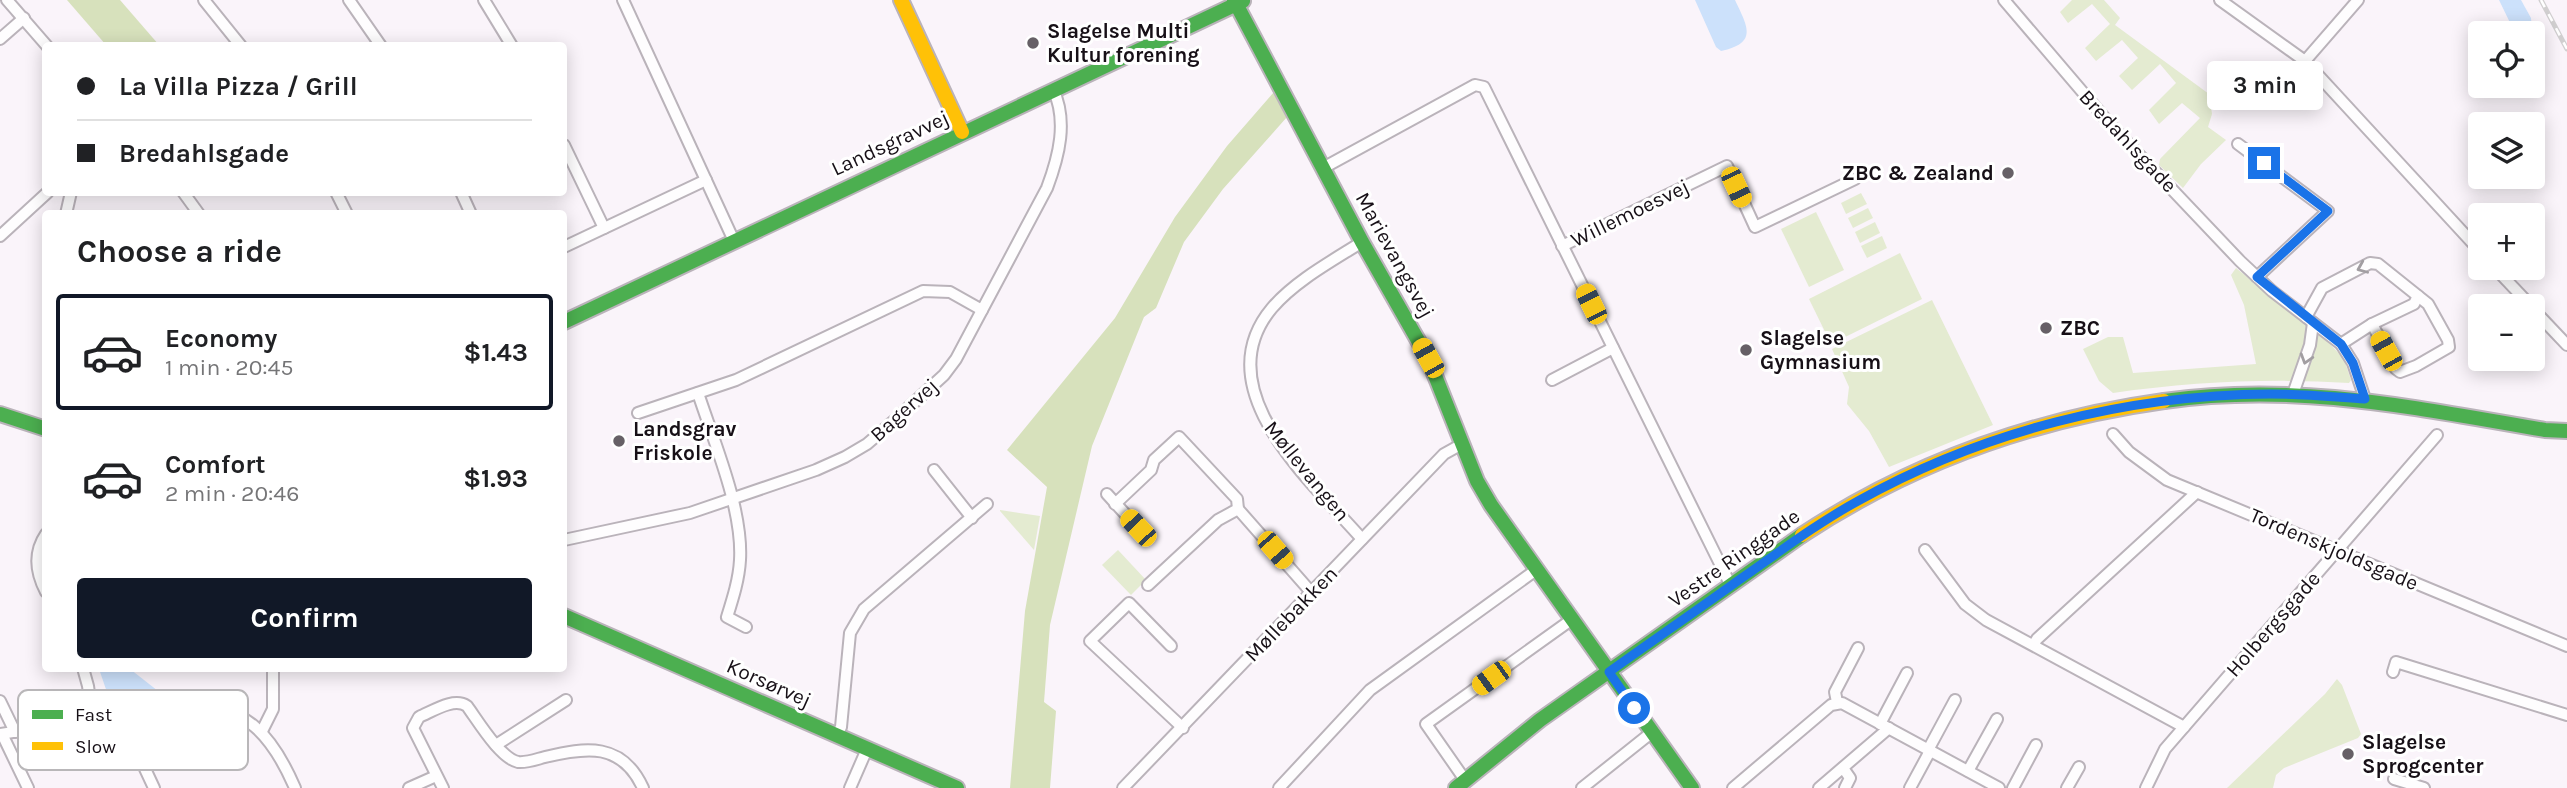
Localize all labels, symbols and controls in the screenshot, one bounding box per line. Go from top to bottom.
place label: Slagelse Multi Kultur forening [1047,19,1200,67]
map controls [2468,21,2545,371]
button: locate [2468,21,2545,98]
marker: Slagelse Multi Kultur forening [1025,35,1041,51]
callout: 3 min [2206,61,2322,110]
text: La Villa Pizza / Grill [119,71,358,102]
text: 3 min [2233,72,2297,99]
street label: Bredahlsgade [2074,85,2182,197]
street label: Landsgravvej [827,105,953,181]
button: layers [2468,112,2545,189]
text: Bredahlsgade [119,138,289,169]
route end [2248,147,2280,179]
place label: ZBC & Zealand [1842,161,1994,185]
car [1718,164,1755,210]
marker: ZBC & Zealand [2000,165,2016,181]
street label: Willemoesvej [1567,174,1693,252]
street label: Marievangsvej [1351,188,1439,322]
button: + [2468,203,2545,280]
text: Choose a ride [77,233,282,270]
one-way arrow [2357,260,2369,274]
car [1573,281,1610,327]
button: − [2468,294,2545,371]
place label: ZBC [2060,316,2100,340]
marker: ZBC [2038,320,2054,336]
icon: car [81,321,144,384]
text: Economy [165,323,277,354]
place label: Slagelse Gymnasium [1760,326,1881,374]
car [2367,328,2406,374]
car [1409,335,1448,381]
text: $1.43 [464,337,528,368]
marker: Slagelse Gymnasium [1738,342,1754,358]
one-way arrow [2300,352,2314,365]
text: 1 min · 20:45 [165,354,293,381]
street label: Bagervej [865,373,943,447]
street label: Møllevangen [1259,416,1355,526]
place label: Landsgrav Friskole [633,417,736,465]
marker: Landsgrav Friskole [611,433,627,449]
icon: car [81,447,144,510]
text: Comfort [165,449,266,480]
text: $1.93 [463,463,528,494]
text: 2 min · 20:46 [165,480,299,507]
street label: Tordenskjoldsgade [2246,503,2422,595]
street label: Vestre Ringgade [1664,504,1804,612]
car [1116,505,1161,551]
car [1254,527,1297,573]
street label: Møllebakken [1240,561,1342,667]
street label: Holbergsgade [2221,567,2325,681]
button: Confirm [77,578,532,658]
street label: Korsørvej [723,654,815,712]
car [1468,657,1515,699]
legend [18,690,248,770]
route start [1618,692,1650,724]
text: Fast [75,704,112,726]
place label: Slagelse Sprogcenter [2362,730,2484,778]
text: Slow [75,736,116,758]
marker: Slagelse Sprogcenter [2340,746,2356,762]

